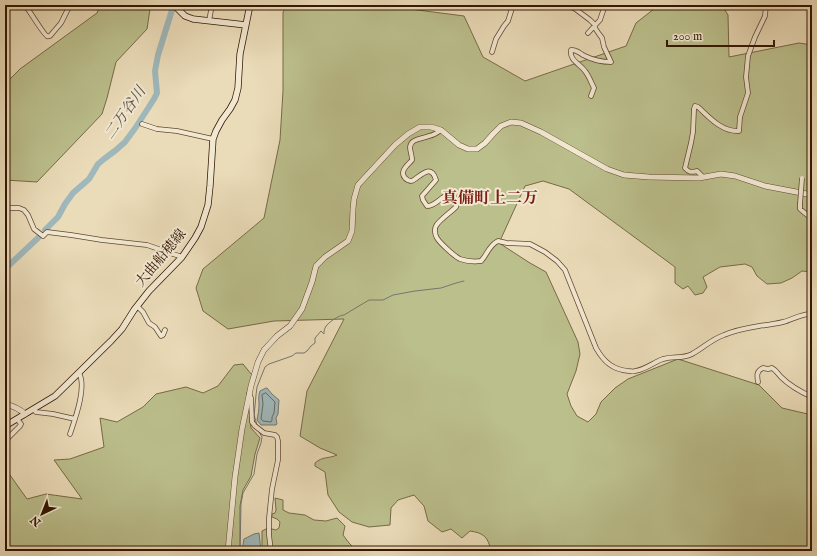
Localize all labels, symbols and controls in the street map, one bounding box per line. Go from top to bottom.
scale bar [667,22,774,48]
text: 200 m [673,29,702,44]
water label: 二万谷川 [100,81,151,143]
district label: 真備町上二万 [442,189,538,209]
street label: 大曲船穂線 [132,225,190,291]
north arrow [22,494,62,534]
text: N [27,512,45,530]

